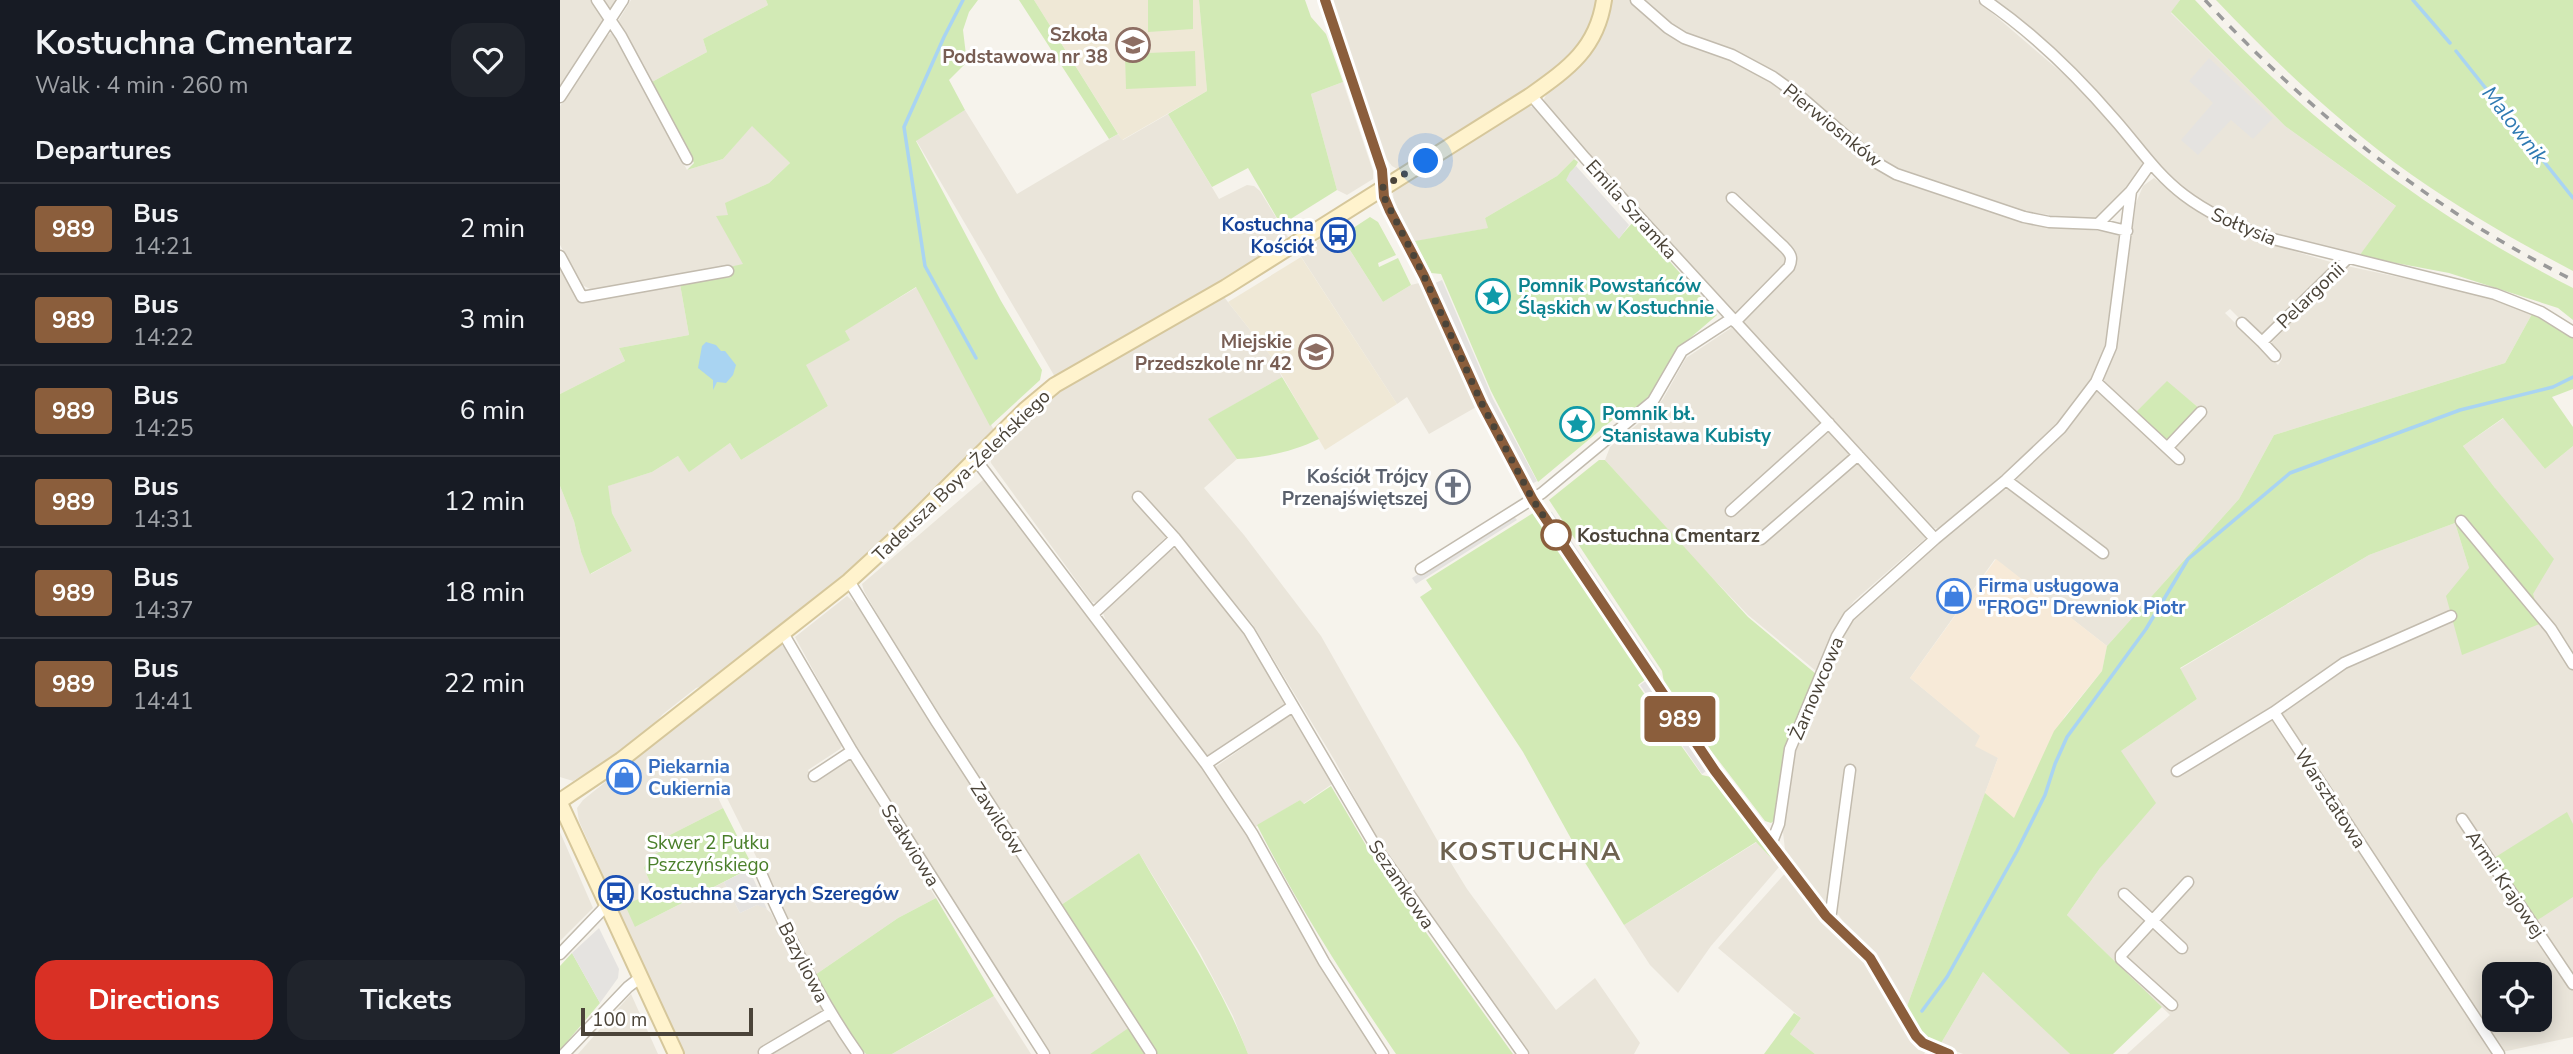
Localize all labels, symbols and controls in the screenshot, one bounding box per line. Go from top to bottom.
text: Kostuchna Cmentarz [35,21,352,66]
place label: Szkoła Podstawowa nr 38 [942,22,1108,70]
button: heart [451,23,525,97]
school or university icon: Szkoła Podstawowa nr 38 [1114,26,1152,64]
text: Walk · 4 min · 260 m [35,70,248,101]
street label: Pierwiosnków [1777,78,1887,174]
water label: Malownik [2476,80,2555,170]
text: Departures [35,133,171,168]
your location [1408,143,1443,178]
street label: Emila Szramka [1580,154,1683,265]
text: Bus [133,196,179,231]
street label: Sołtysia [2207,202,2280,252]
text: 2 min [460,211,525,246]
place label: Kostuchna Kościół [1222,212,1314,260]
text: 989 [52,213,95,245]
bus stop icon: Kostuchna Kościół [1319,216,1357,254]
text: 14:21 [133,231,193,262]
street label: Pelargonii [2271,257,2350,335]
place label: Pomnik Powstańców Śląskich w Kostuchnie [1518,273,1714,321]
place icon: Pomnik Powstańców Śląskich w Kostuchnie [1474,277,1512,315]
text: Bus [133,287,179,322]
text: 3 min [460,302,525,337]
text: 989 [52,304,95,336]
text: 14:22 [133,322,193,353]
place label: Miejskie Przedszkole nr 42 [1135,329,1292,377]
school or university icon: Miejskie Przedszkole nr 42 [1297,333,1335,371]
text: Bus [133,378,179,413]
street label: Tadeusza Boya-Żeleńskiego [867,384,1056,568]
text: 6 min [460,393,525,428]
text: 989 [52,395,95,427]
place label: Pomnik bł. Stanisława Kubisty [1602,401,1772,449]
place icon: Pomnik bł. Stanisława Kubisty [1558,405,1596,443]
text: 14:25 [133,413,193,444]
place label: Kościół Trójcy Przenajświętszej [1282,464,1429,512]
church icon: Kościół Trójcy Przenajświętszej [1434,468,1472,506]
text: Bus [133,469,179,504]
text: 12 min [444,484,525,519]
text: 989 [52,486,95,518]
text: 14:31 [133,504,193,535]
marker: Kostuchna Cmentarz [1541,520,1571,550]
place label: Kostuchna Cmentarz [1577,523,1760,549]
text: Bus [133,560,179,595]
place label: Firma usługowa "FROG" Drewniok Piotr [1978,573,2186,621]
text: 18 min [444,575,525,610]
text: 989 [52,577,95,609]
shop icon: Firma usługowa "FROG" Drewniok Piotr [1935,577,1973,615]
text: 14:37 [133,595,193,626]
street label: Żarnowcowa [1783,633,1850,744]
text: Bus [133,651,179,686]
text: 22 min [444,666,525,701]
text: 989 [52,668,95,700]
text: 14:41 [133,686,193,717]
line badge: 989 [1640,696,1720,742]
text: 989 [1658,703,1702,735]
street label: Warsztatowa [2288,744,2372,853]
place label: Piekarnia Cukiernia [648,754,731,802]
shop icon: Piekarnia Cukiernia [605,758,643,796]
street label: Zawilców [964,777,1030,860]
street label: Szałwiowa [875,799,946,892]
street label: Armii Krajowej [2460,826,2551,943]
park label: Skwer 2 Pułku Pszczyńskiego [646,830,770,878]
district label: KOSTUCHNA [1440,834,1622,869]
street label: Sezamkowa [1362,835,1441,934]
bus stop icon: Kostuchna Szarych Szeregów [597,874,635,912]
place label: Kostuchna Szarych Szeregów [640,881,900,907]
street label: Bazyliowa [772,917,835,1007]
button: Directions [35,960,273,1040]
button: Tickets [287,960,525,1040]
map controls [2482,962,2552,1032]
button: locate [2482,962,2552,1032]
scale bar [581,1005,752,1037]
text: 100 m [592,1007,647,1033]

